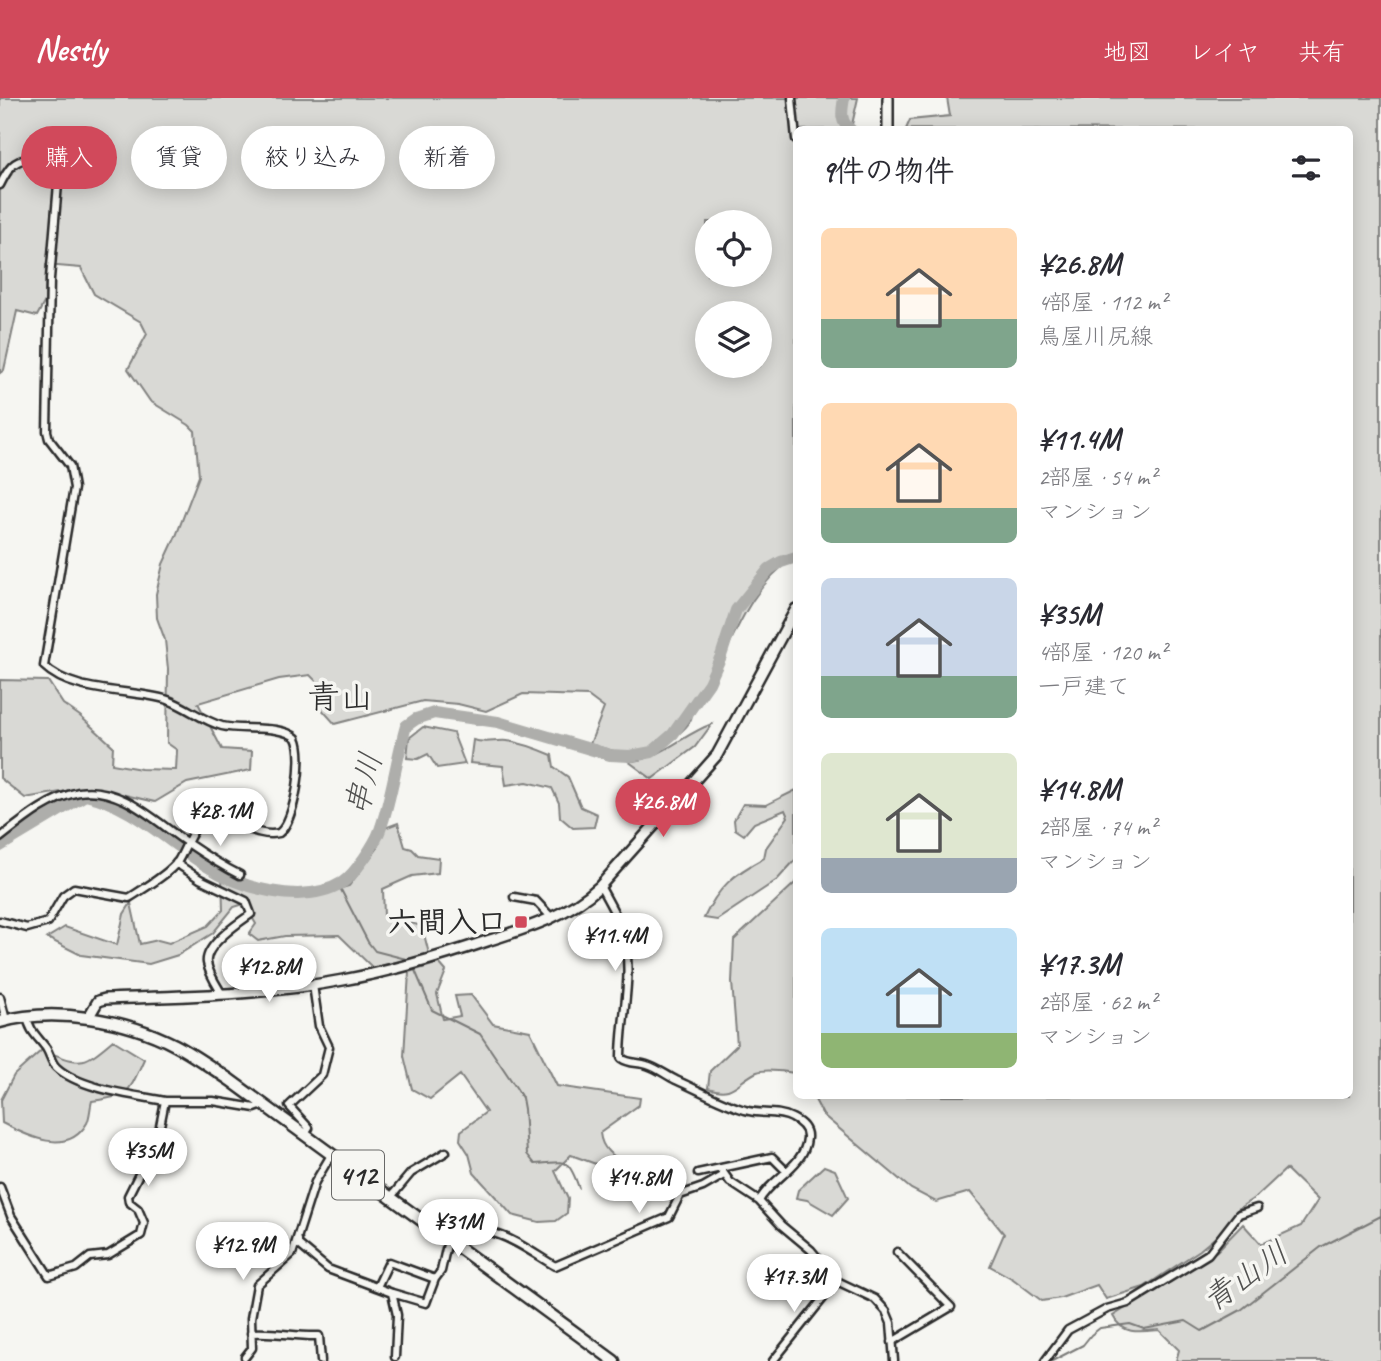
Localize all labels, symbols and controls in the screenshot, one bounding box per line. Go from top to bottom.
text: Nestly [35,28,106,70]
text: 地図 [1103,37,1151,67]
text: レイヤ [1189,37,1260,67]
text: 共有 [1298,37,1346,67]
chip: 購入 [21,126,117,189]
chip: 賃貸 [131,126,227,189]
chip: 絞り込み [241,126,385,189]
chip: 新着 [399,126,495,189]
icon: filters [1287,149,1325,187]
text: 9件の物件 [821,152,954,190]
map controls [695,210,772,378]
button: locate [695,210,772,287]
text: ¥26.8M [1038,245,1120,283]
icon: home [877,256,961,340]
text: 4部屋 · 112 m² [1038,288,1167,317]
button: layers [695,301,772,378]
text: 鳥屋川尻線 [1038,322,1153,351]
text: ¥11.4M [1038,420,1120,458]
icon: home [877,431,961,515]
text: 2部屋 · 54 m² [1038,463,1156,492]
text: マンション [1038,497,1152,526]
text: ¥35M [1038,595,1100,633]
icon: home [877,606,961,690]
text: 4部屋 · 120 m² [1038,638,1167,667]
text: 一戸建て [1038,672,1130,701]
district label: 青山 [307,676,373,718]
water label: 串川 [335,748,392,820]
text: ¥14.8M [1038,770,1120,808]
pin: ¥26.8M [606,780,720,839]
icon: home [877,781,961,865]
text: ¥26.8M [631,787,695,816]
pin: ¥28.1M [163,788,277,848]
text: ¥28.1M [189,796,251,825]
text: 2部屋 · 74 m² [1038,813,1156,842]
text: マンション [1038,847,1152,876]
place label: 六間入口 [387,903,507,941]
marker: 六間入口 [513,914,529,930]
pin: ¥11.4M [558,914,672,973]
text: ¥11.4M [584,921,646,950]
pin: ¥12.8M [212,944,326,1004]
text: ¥17.3M [1038,945,1120,983]
text: ¥12.8M [238,952,300,981]
icon: home [877,956,961,1040]
text: 2部屋 · 62 m² [1038,988,1156,1017]
text: マンション [1038,1022,1152,1051]
pin: ¥35M [107,1128,189,1188]
text: ¥35M [124,1136,172,1165]
road number: 412 [332,1150,384,1200]
pin: ¥14.8M [582,1156,696,1215]
text: ¥14.8M [608,1163,670,1192]
pin: ¥31M [417,1200,499,1259]
text: ¥31M [434,1207,482,1236]
pin: ¥12.9M [186,1222,300,1282]
text: ¥12.9M [212,1230,274,1259]
water label: 青山川 [1194,1232,1296,1321]
pin: ¥17.3M [737,1254,851,1314]
text: ¥17.3M [763,1262,825,1291]

